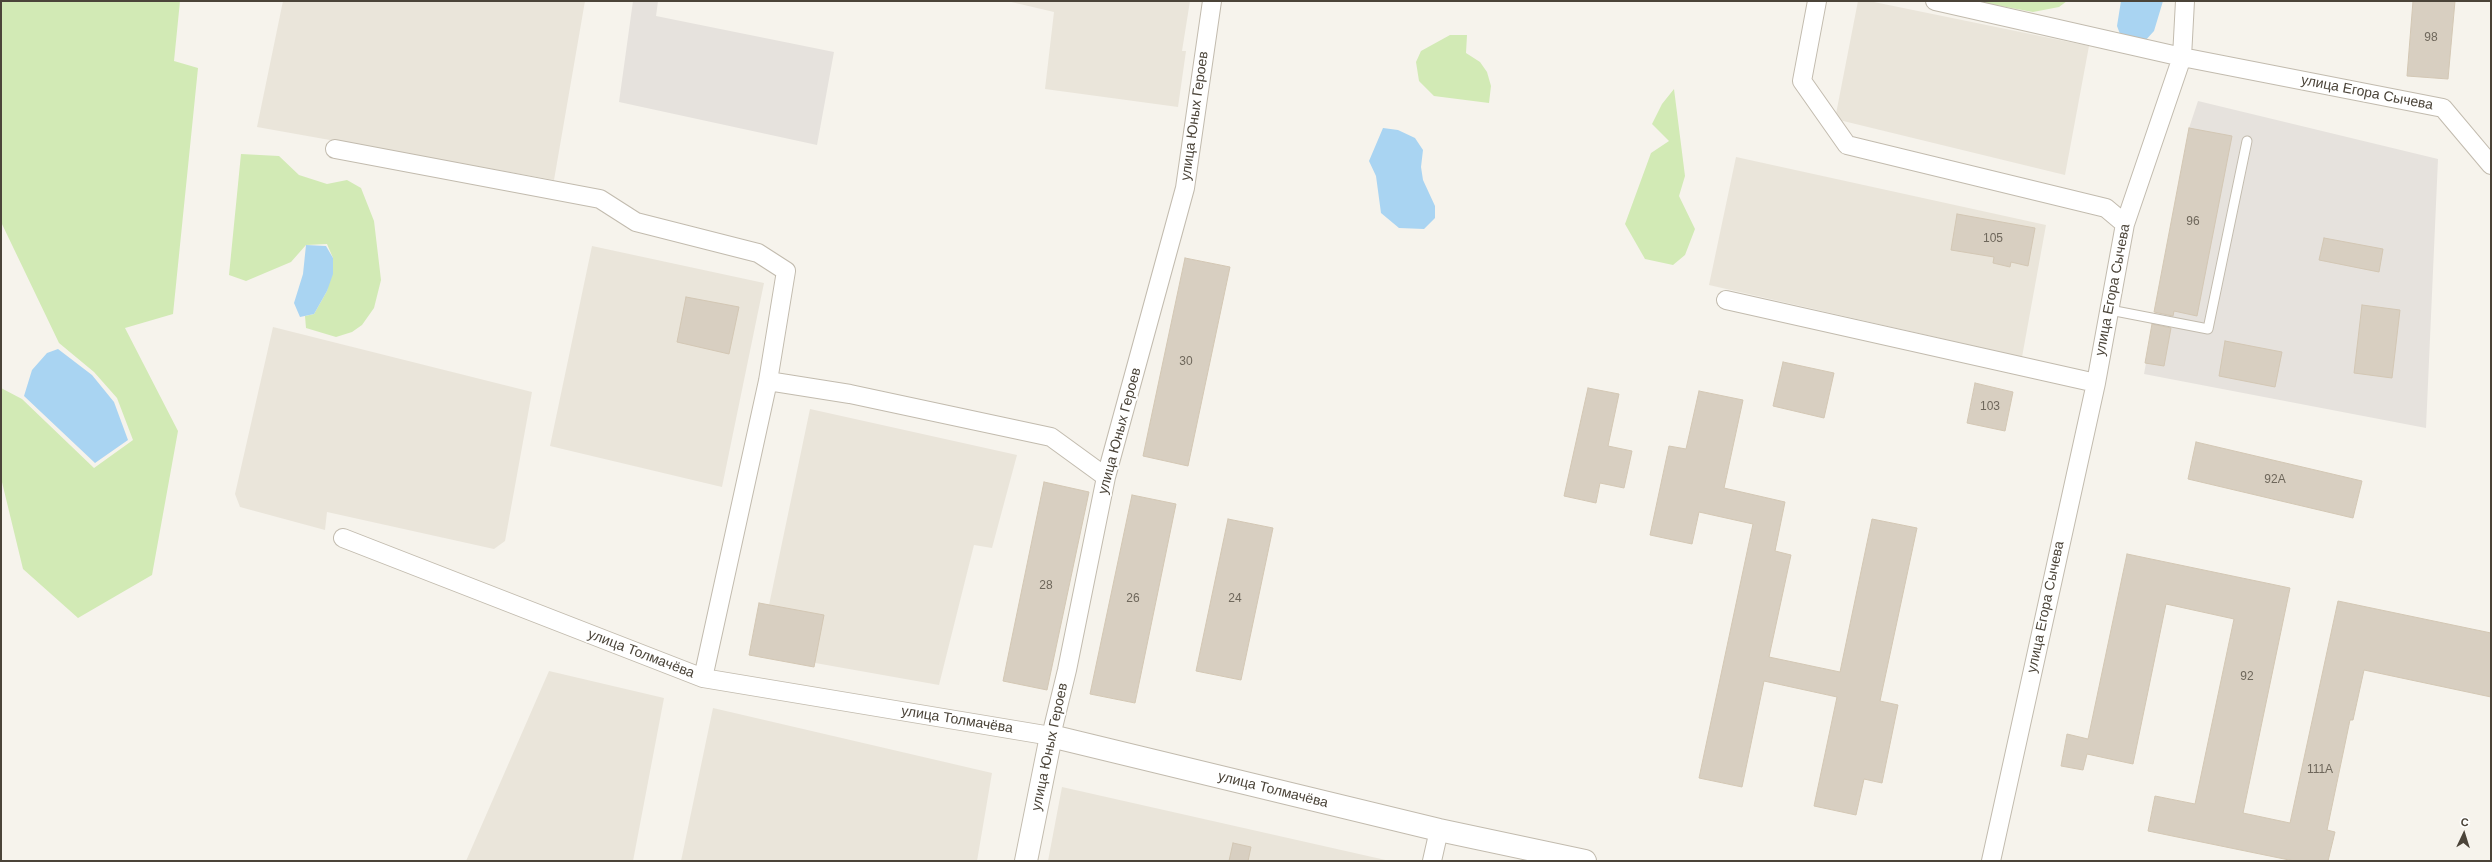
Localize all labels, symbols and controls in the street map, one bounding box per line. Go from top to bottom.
house number: 98 [2424,31,2438,45]
street label: улица Юных Героев [1178,50,1212,182]
street label: улица Егора Сычева [2300,72,2434,114]
house number: 96 [2186,215,2200,229]
street label: улица Егора Сычева [2092,223,2134,357]
house number: 105 [1983,232,2003,246]
house number: 30 [1179,355,1193,369]
street label: улица Юных Героев [1095,366,1145,496]
house number: 103 [1980,400,2000,414]
house number: 92А [2264,473,2286,487]
street label: улица Егора Сычева [2024,540,2068,674]
house number: 28 [1039,579,1053,593]
house number: 26 [1126,592,1140,606]
house number: 24 [1228,592,1242,606]
street label: улица Толмачёва [585,626,697,682]
house number: 92 [2240,670,2254,684]
street label: улица Юных Героев [1028,681,1072,813]
street label: улица Толмачёва [900,703,1014,737]
house number: 111А [2307,763,2333,777]
street label: улица Толмачёва [1216,768,1330,812]
north arrow [2444,814,2484,854]
text: С [2460,816,2469,828]

